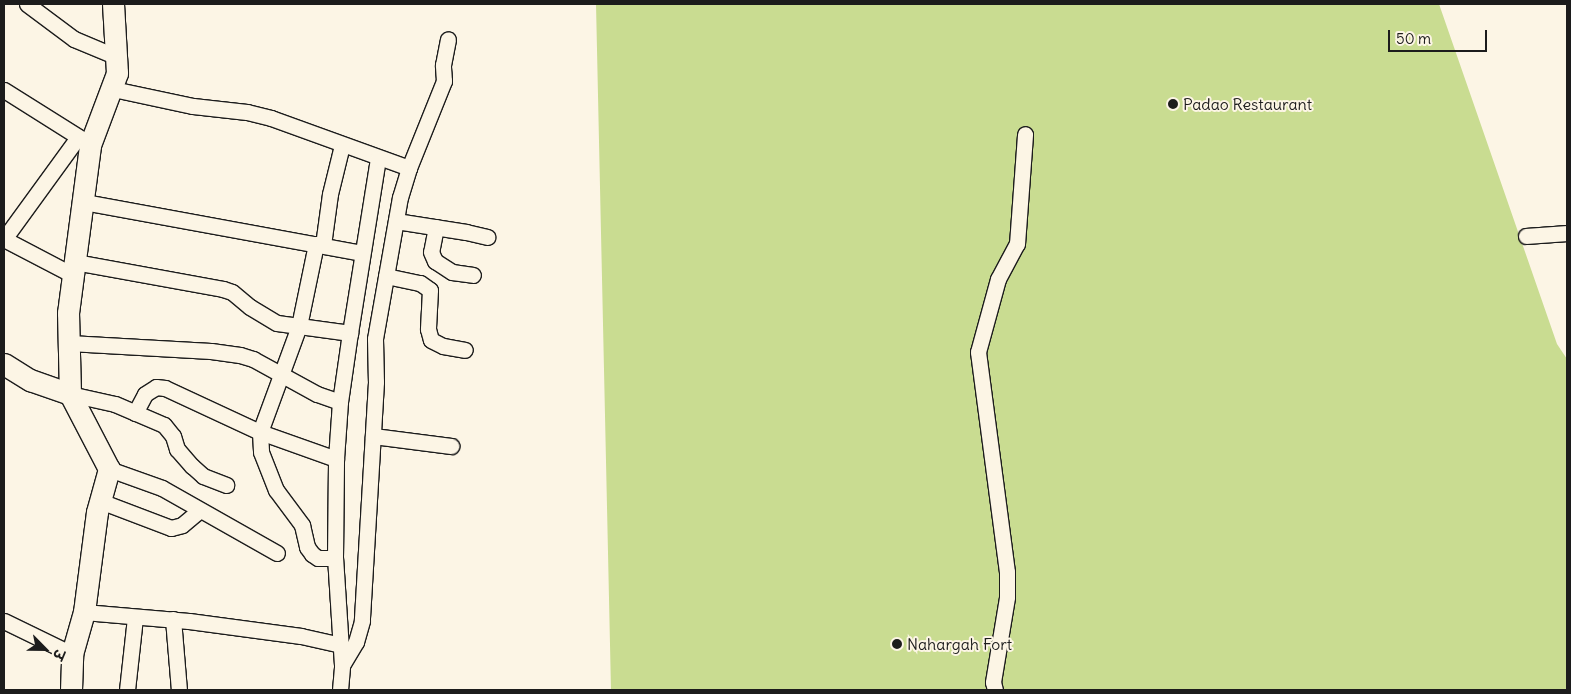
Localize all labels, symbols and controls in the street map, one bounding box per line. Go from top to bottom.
scale bar [1391,20,1490,52]
text: 50 m [1396,29,1431,48]
place label: Padao Restaurant [1183,94,1312,114]
marker: Padao Restaurant [1167,98,1179,110]
north arrow [20,624,70,674]
place label: Nahargah Fort [907,634,1012,654]
marker: Nahargah Fort [891,638,903,650]
text: उ [49,647,69,663]

